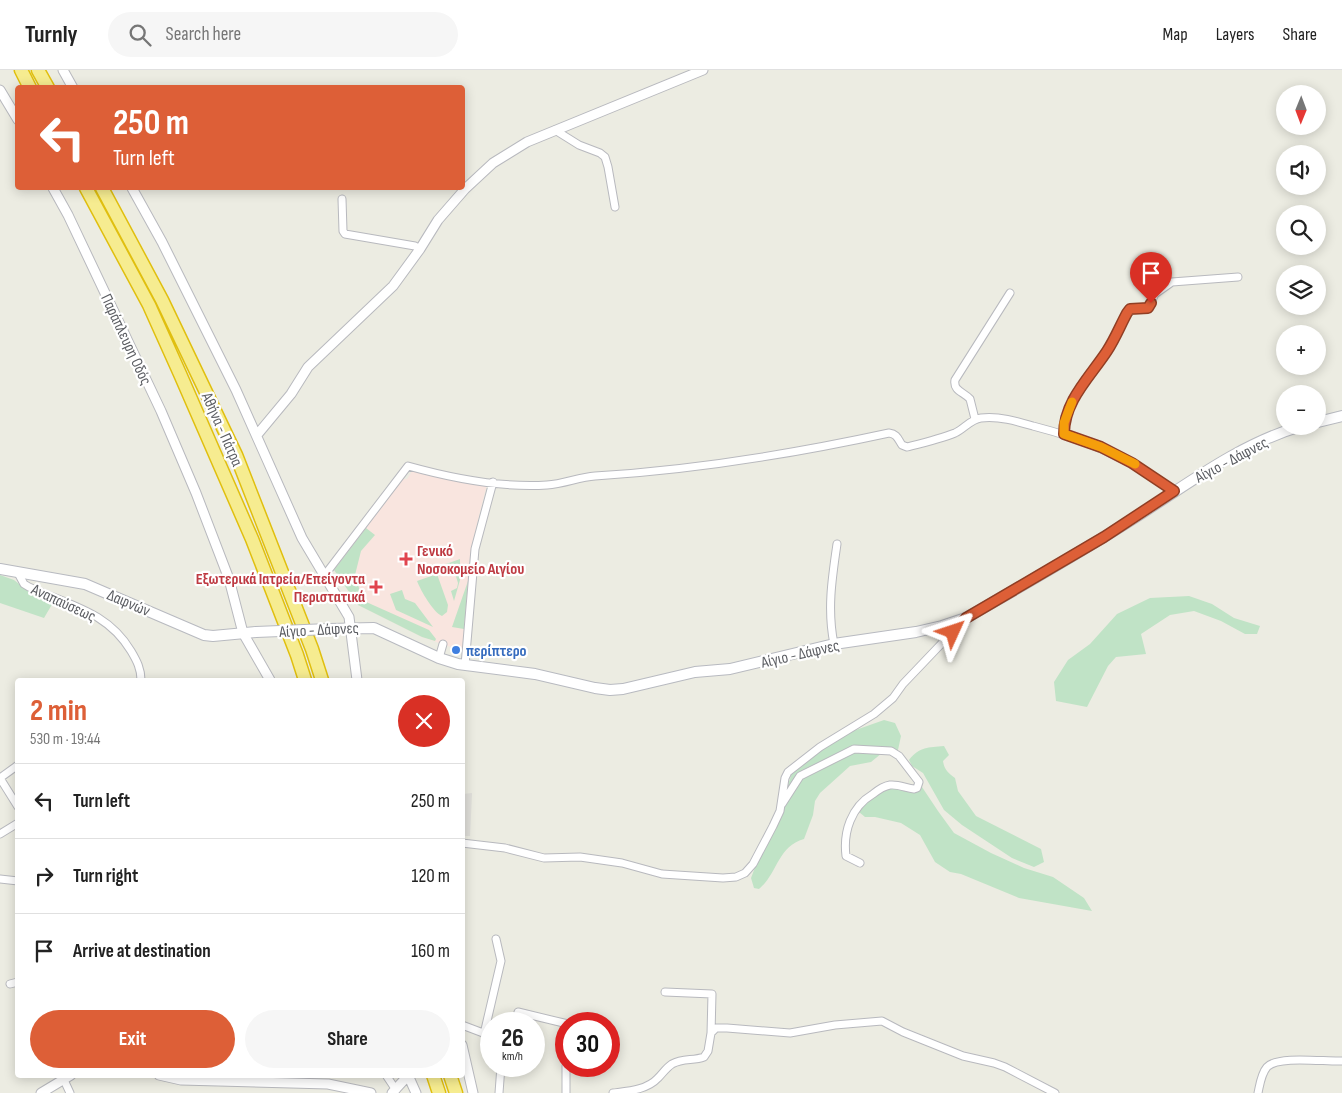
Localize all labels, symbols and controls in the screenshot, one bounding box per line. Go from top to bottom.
search box [108,12,458,57]
text: Turnly [25,20,78,49]
icon: search [126,21,154,49]
text: Search here [166,23,241,46]
text: Map [1163,24,1188,45]
text: Layers [1216,24,1255,45]
text: Share [1283,24,1317,45]
north arrow [1276,85,1326,135]
map controls [1276,85,1326,435]
text: 250 m [113,102,189,145]
icon: left [30,105,95,170]
text: Turn left [113,145,175,172]
button: sound [1276,145,1326,195]
button: search [1276,205,1326,255]
pin [1130,252,1172,303]
icon: arrive [1137,259,1165,287]
button: layers [1276,265,1326,315]
street label: Παράπλευρη Οδός [96,291,155,388]
button: + [1276,325,1326,375]
button: − [1276,385,1326,435]
street label: Αθήνα - Πάτρα [197,389,246,470]
street label: Αίγιο - Δάφνες [1191,433,1271,488]
place label: Γενικό Νοσοκομείο Αιγίου [417,542,524,579]
marker: Γενικό Νοσοκομείο Αιγίου [399,552,413,566]
place label: Εξωτερικά Ιατρεία/Επείγοντα Περιστατικά [196,570,365,607]
street label: Αναπαύσεως [27,580,99,627]
marker: Εξωτερικά Ιατρεία/Επείγοντα Περιστατικά [369,580,383,594]
street label: Δαφνών [104,586,153,621]
position arrow [926,605,978,657]
street label: Αίγιο - Δάφνες [278,619,359,642]
street label: Αίγιο - Δάφνες [758,636,841,673]
place label: περίπτερο [466,642,527,661]
marker: περίπτερο [450,644,462,656]
text: 2 min [30,693,87,729]
button: close [398,695,450,747]
text: 530 m · 19:44 [30,730,101,749]
icon: left [30,787,58,815]
text: Turn left [73,790,130,813]
text: 250 m [411,790,450,813]
icon: right [30,862,58,890]
text: Turn right [73,865,138,888]
text: 120 m [412,865,450,888]
icon: arrive [30,937,58,965]
text: Arrive at destination [73,940,211,963]
text: 160 m [411,940,450,963]
button: Exit [30,1010,235,1068]
button: Share [245,1010,450,1068]
speed limit sign: 30 [555,1012,620,1077]
text: 26 [501,1023,524,1054]
text: km/h [502,1049,523,1064]

